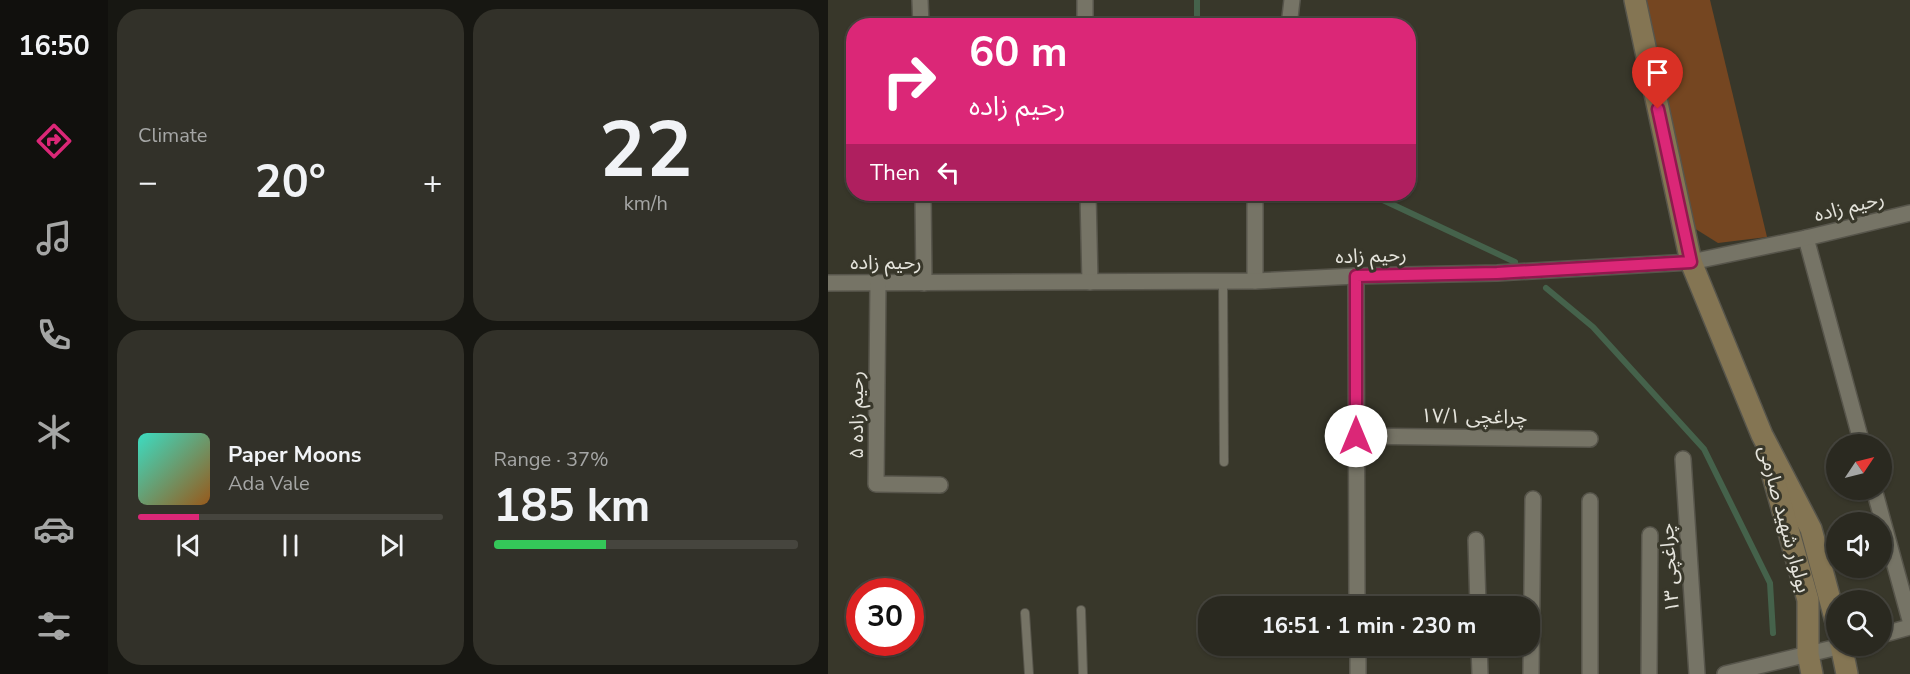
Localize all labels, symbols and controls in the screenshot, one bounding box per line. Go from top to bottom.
text: 60 m [969,24,1068,81]
text: 16:50 [18,28,90,65]
icon: right [870,42,948,120]
pin [1632,47,1683,109]
icon: arrive [1641,56,1674,89]
text: رحیم زاده [969,88,1065,125]
text: 22 [599,97,693,204]
icon: directions [33,120,75,162]
text: Climate [138,122,207,149]
text: 20° [255,152,326,213]
icon: left [932,156,965,189]
text: Then [870,158,920,188]
text: − [138,160,158,205]
text: + [423,160,443,205]
street label: رحیم زاده [1811,185,1887,229]
text: km/h [624,190,668,217]
icon: music [33,217,75,259]
street label: رحیم زاده [1335,241,1407,271]
street label: رحیم زاده [850,249,922,277]
icon: phone [33,314,75,356]
street label: رحیم زاده ۵ [843,371,871,459]
street label: چراغچی ۱۷/۱ [1420,402,1528,431]
position arrow [1324,404,1388,468]
icon: climate [33,411,75,453]
north arrow [1826,434,1892,500]
map controls [1826,434,1892,656]
text: Paper Moons [228,440,362,470]
street label: بولوار شهید صارمی [1752,443,1817,596]
text: Range · 37% [494,446,609,473]
text: Ada Vale [228,470,310,497]
text: 185 km [494,476,650,537]
icon: car [33,508,75,550]
button: sound [1826,512,1892,578]
street label: چراغچی ۱۳ [1653,522,1686,614]
icon: previous [172,529,205,562]
icon: pause [274,529,307,562]
icon: next [375,529,408,562]
speed limit sign: 30 [846,578,924,656]
button: search [1826,590,1892,656]
icon: filters [33,605,75,647]
text: 16:51 · 1 min · 230 m [1262,611,1476,641]

